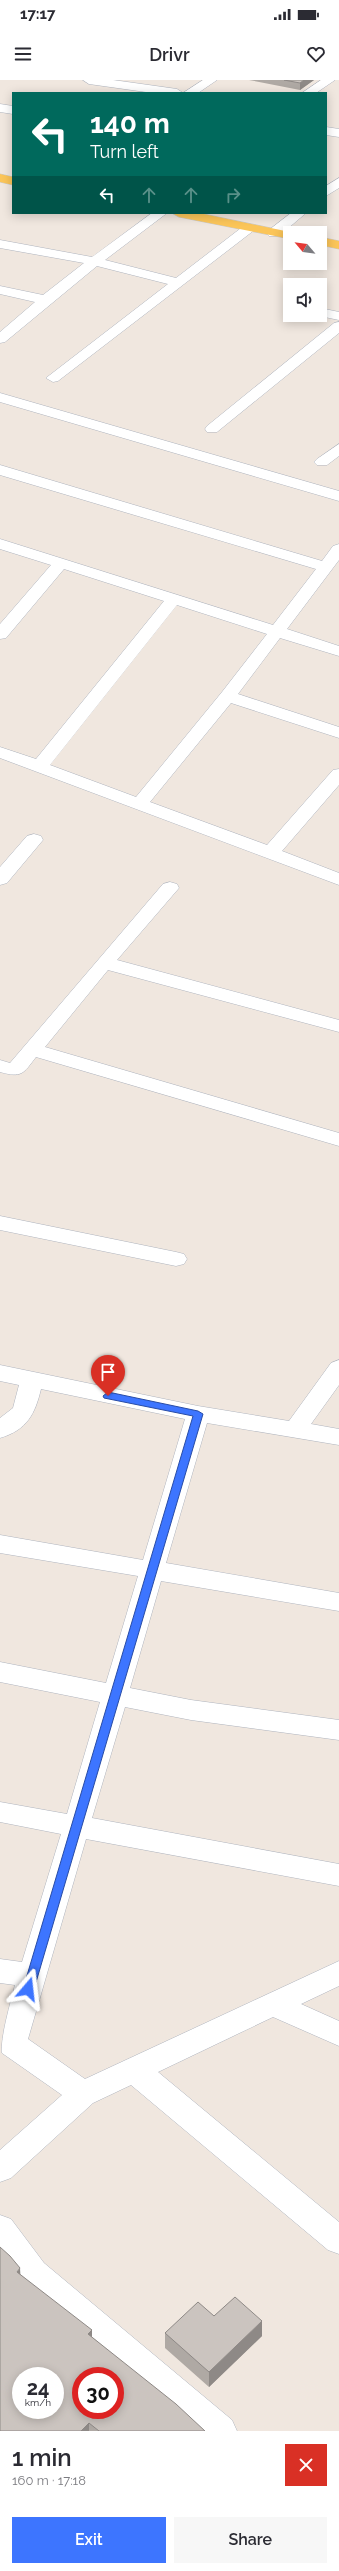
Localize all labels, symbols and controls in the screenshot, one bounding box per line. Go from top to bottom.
text: 17:17 [20,5,55,23]
icon: menu [12,43,34,65]
icon: heart [305,43,327,65]
text: Drivr [149,44,190,65]
text: 140 m [90,107,170,140]
icon: left [24,108,76,160]
text: Turn left [90,141,159,162]
icon: left [96,184,118,206]
icon: ahead [138,184,160,206]
icon: ahead [180,184,202,206]
icon: right [222,184,244,206]
north arrow [283,226,327,270]
map controls [283,226,327,322]
button: sound [283,278,327,322]
pin [91,1355,125,1396]
icon: arrive [97,1361,119,1383]
position arrow [7,1968,49,2010]
speed limit sign: 30 [72,2367,124,2419]
text: 24 [27,2376,49,2400]
text: km/h [25,2397,51,2408]
text: 1 min [12,2443,72,2472]
button: close [285,2444,327,2486]
text: 160 m · 17:18 [12,2473,86,2488]
button: Exit [12,2517,166,2563]
button: Share [174,2517,327,2563]

